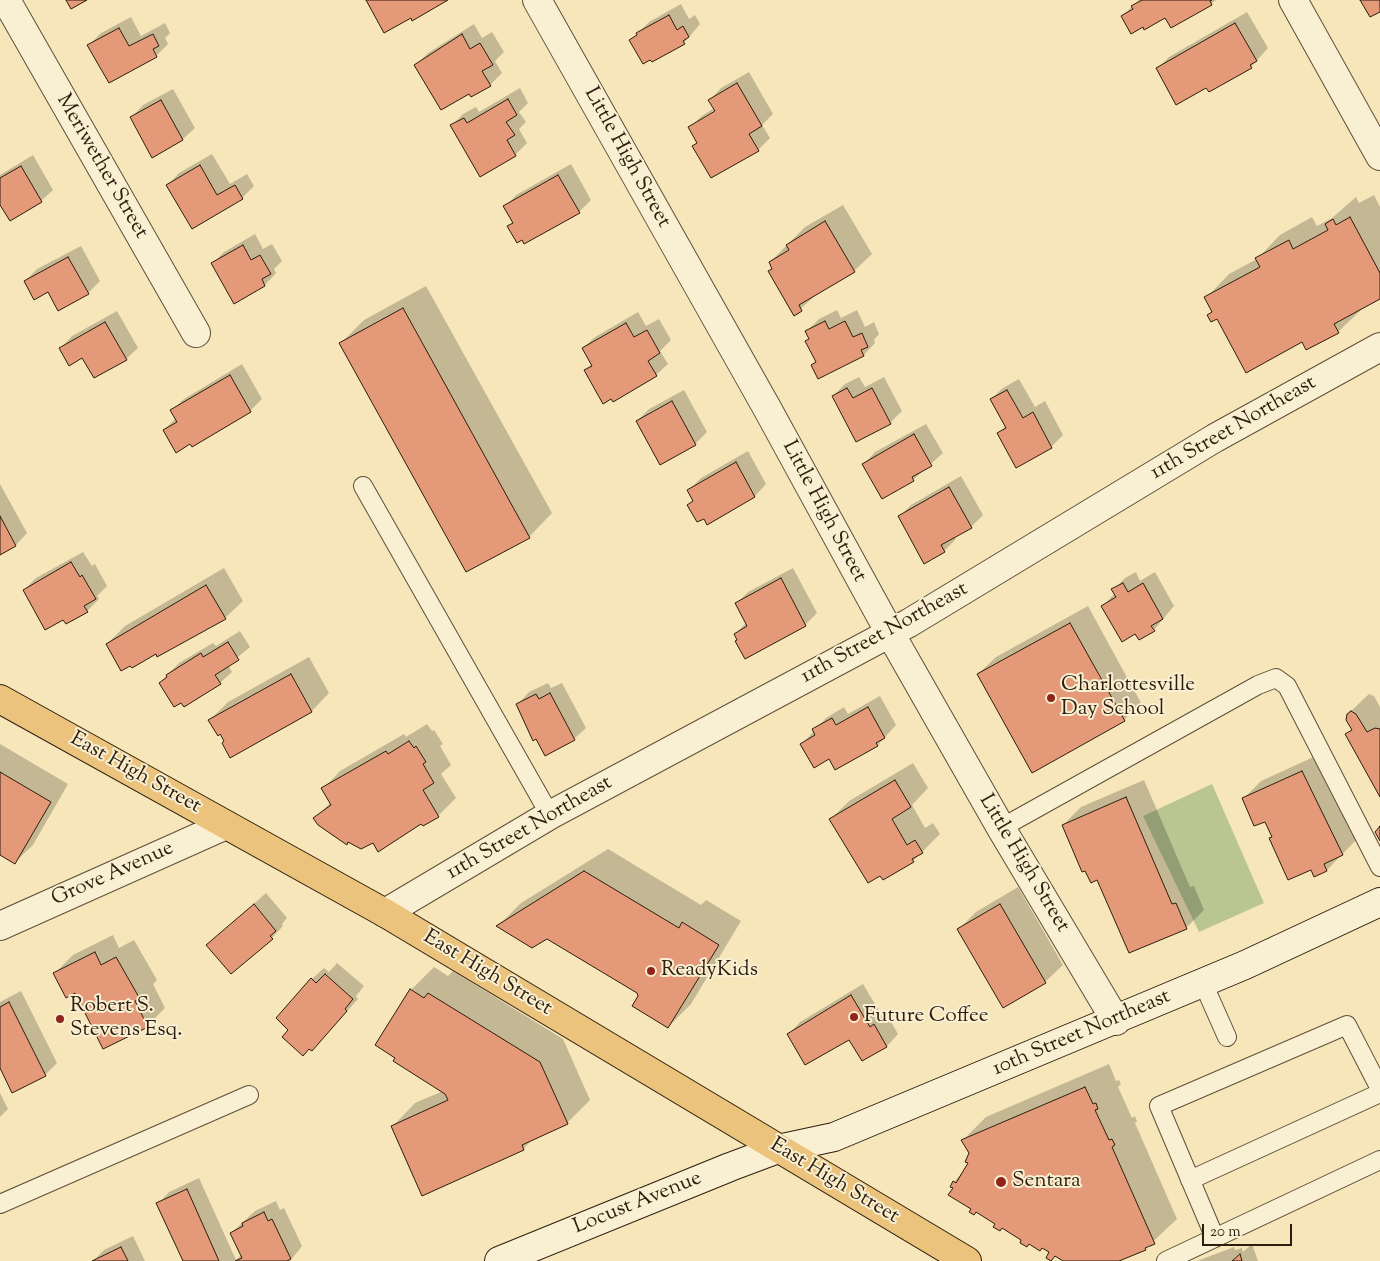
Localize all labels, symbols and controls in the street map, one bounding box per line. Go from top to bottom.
street label: Little High Street [577,83,675,233]
street label: Meriwether Street [49,90,153,244]
street label: 11th Street Northeast [1147,371,1321,487]
street label: Little High Street [775,437,871,587]
street label: 11th Street Northeast [797,578,973,690]
place label: Charlottesville Day School [1061,673,1195,723]
marker: Charlottesville Day School [1045,692,1057,704]
street label: East High Street [65,728,205,820]
street label: 11th Street Northeast [443,771,617,887]
street label: Little High Street [972,790,1074,938]
street label: Grove Avenue [48,837,178,913]
street label: East High Street [418,926,556,1022]
place label: ReadyKids [661,958,758,984]
marker: ReadyKids [645,965,657,977]
street label: 10th Street Northeast [989,985,1175,1083]
place label: Robert S. Stevens Esq. [70,994,182,1044]
place label: Future Coffee [864,1004,989,1030]
marker: Future Coffee [848,1011,860,1023]
marker: Robert S. Stevens Esq. [54,1013,66,1025]
street label: East High Street [765,1134,903,1230]
street label: Locust Avenue [570,1167,706,1241]
place label: Sentara [1012,1169,1081,1195]
marker: Sentara [994,1175,1008,1189]
scale bar [1205,1214,1295,1246]
text: 20 m [1210,1222,1241,1243]

